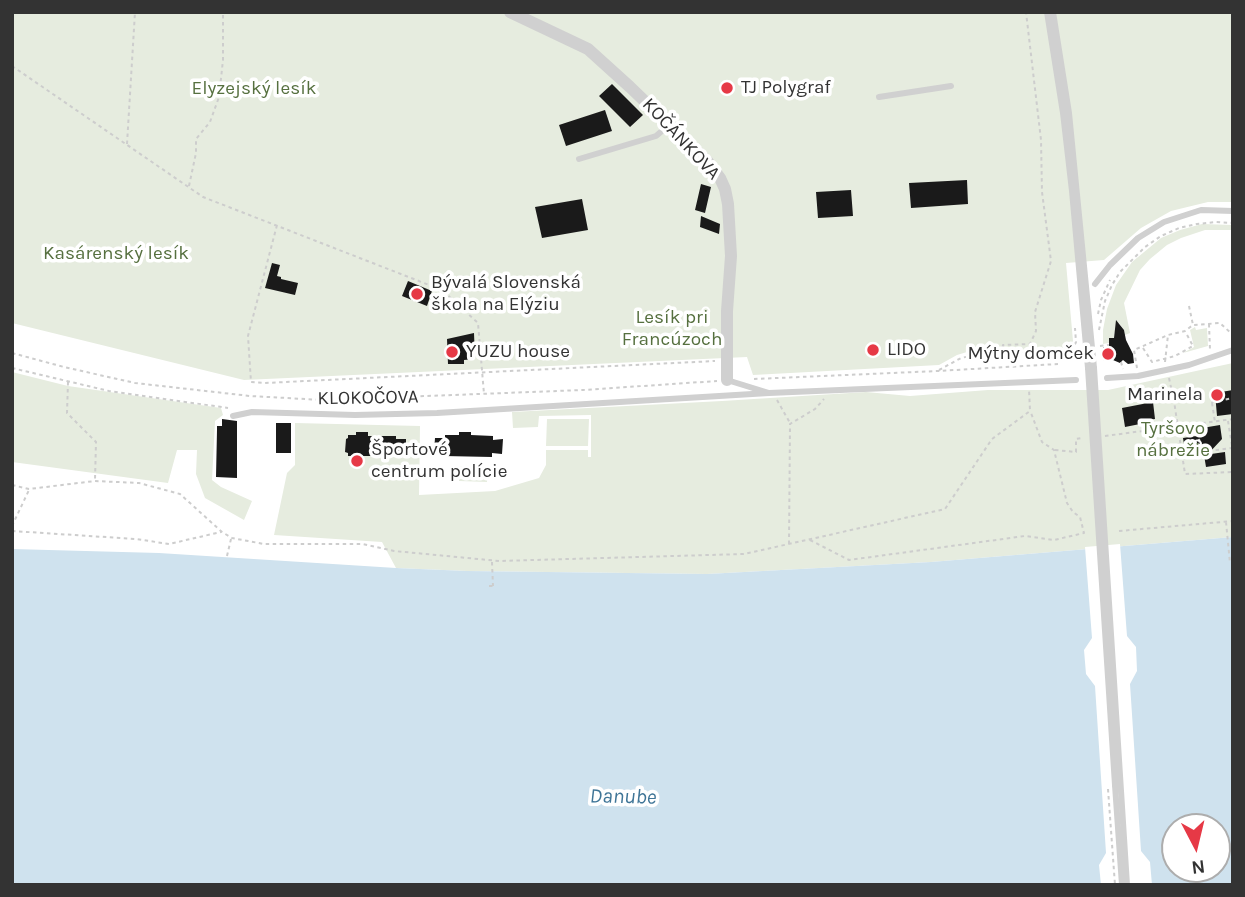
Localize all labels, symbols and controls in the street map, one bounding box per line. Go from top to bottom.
place label: TJ Polygraf [741,77,831,99]
park label: Elyzejský lesík [191,78,317,100]
marker: TJ Polygraf [719,80,735,96]
street label: KOČÁNKOVA [637,93,725,185]
park label: Kasárenský lesík [43,243,189,265]
place label: Bývalá Slovenská škola na Elýziu [431,272,581,316]
marker: Bývalá Slovenská škola na Elýziu [409,286,425,302]
park label: Lesík pri Francúzoch [622,307,722,351]
place label: LIDO [887,339,926,361]
place label: YUZU house [466,341,570,363]
marker: LIDO [865,342,881,358]
place label: Mýtny domček [967,343,1094,365]
marker: YUZU house [444,344,460,360]
marker: Mýtny domček [1100,346,1116,362]
place label: Marinela [1127,384,1203,406]
street label: KLOKOČOVA [317,386,419,410]
marker: Marinela [1209,387,1225,403]
park label: Tyršovo nábrežie [1136,418,1210,462]
place label: Športové centrum polície [371,439,508,483]
marker: Športové centrum polície [349,453,365,469]
water label: Danube [589,784,657,810]
north arrow [1161,813,1231,883]
text: N [1190,855,1206,879]

